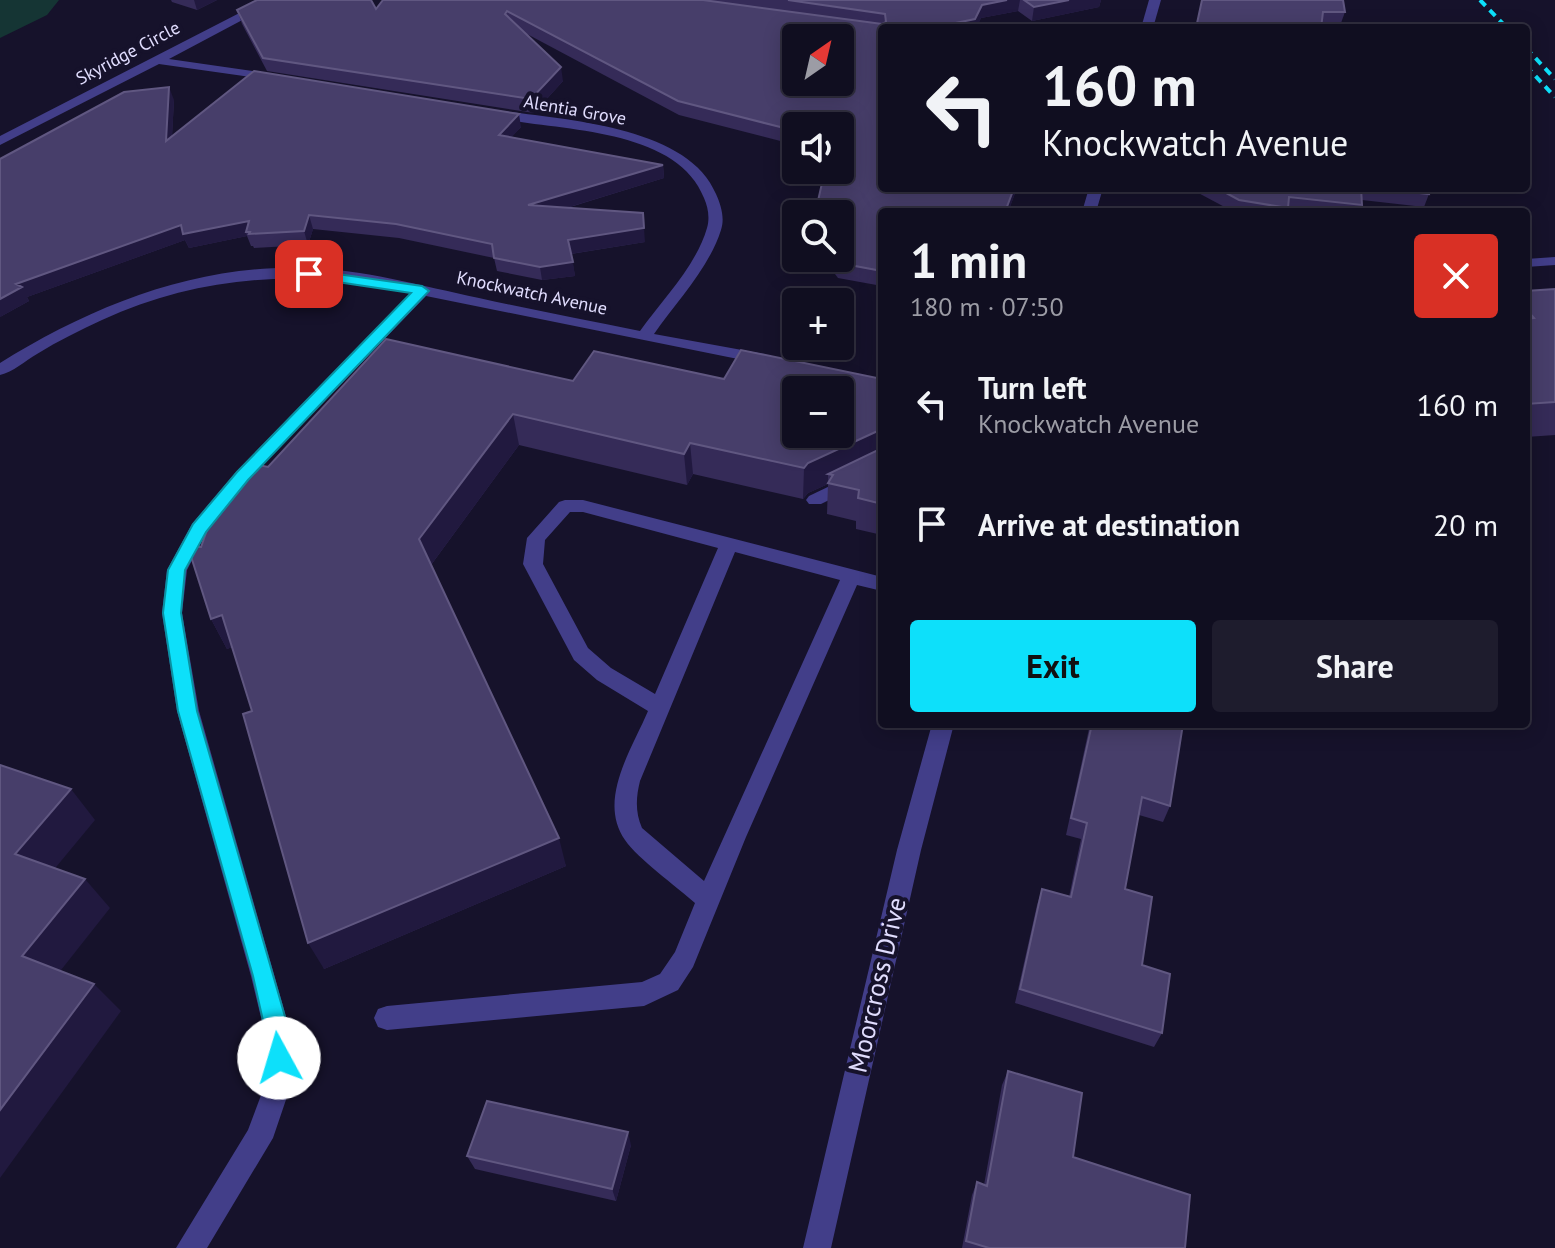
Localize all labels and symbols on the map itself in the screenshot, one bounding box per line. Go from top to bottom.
street label: Skyridge Circle [72,16,184,90]
north arrow [782,24,854,96]
street label: Alentia Grove [522,89,628,130]
pin [275,240,343,308]
street label: Knockwatch Avenue [455,265,609,320]
street label: Moorcross Drive [840,894,913,1076]
position arrow [237,1016,321,1100]

